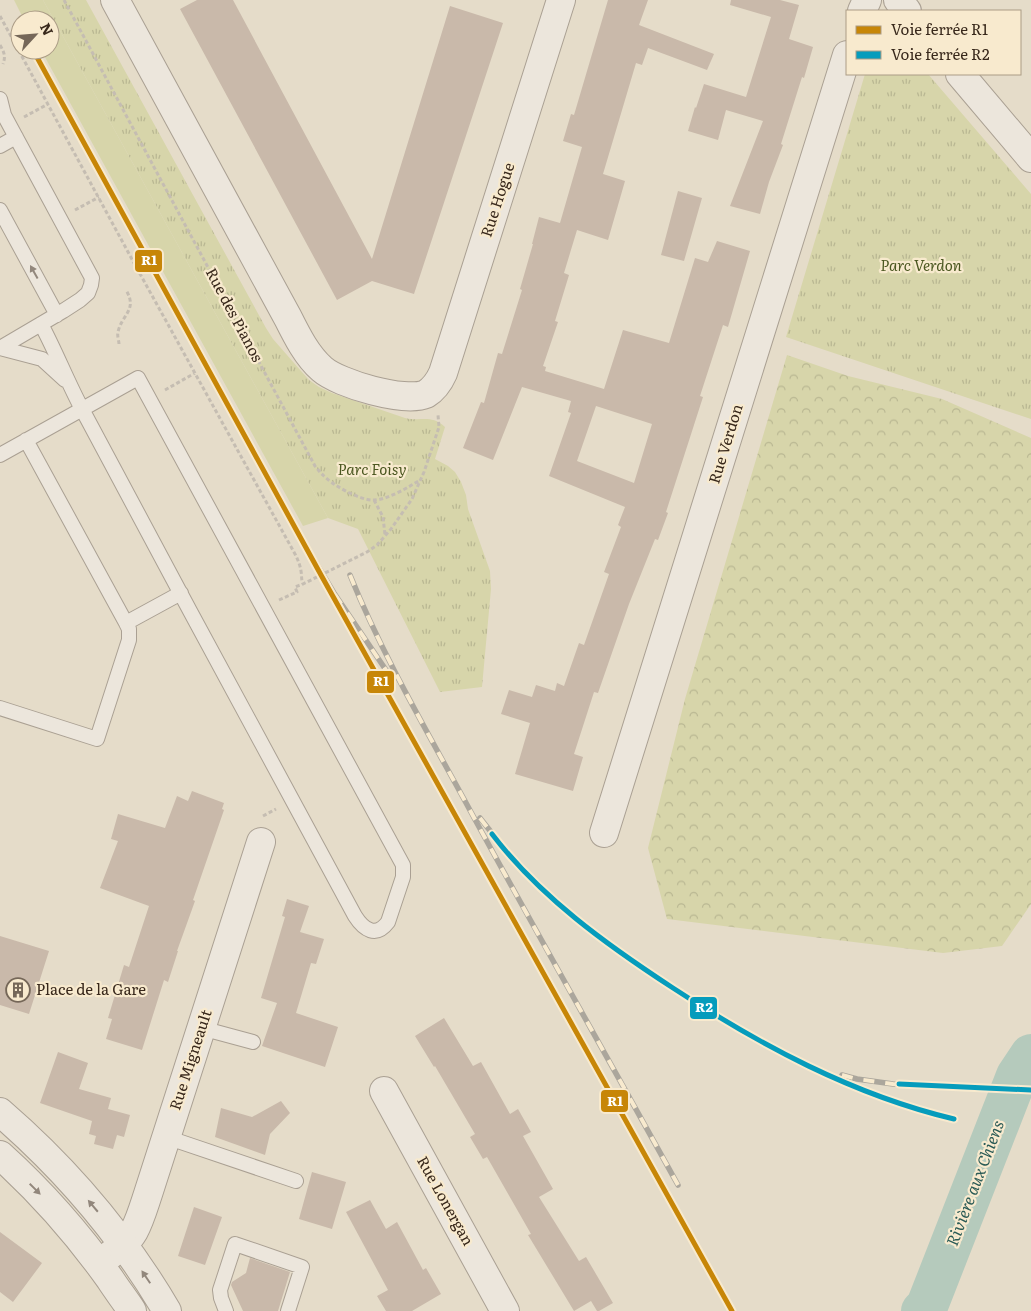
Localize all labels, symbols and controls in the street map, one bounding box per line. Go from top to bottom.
north arrow [10,10,60,60]
legend [846,10,1021,75]
text: Voie ferrée R1 [891,17,988,40]
text: N [36,19,59,39]
text: Voie ferrée R2 [891,42,990,65]
street label: Rue Hogue [474,159,520,240]
line badge: R1 [134,249,163,273]
text: R1 [141,249,157,269]
park label: Parc Verdon [880,253,962,276]
street label: Rue des Pianos [201,263,270,366]
one-way arrow [30,264,38,279]
street label: Rue Verdon [702,401,748,486]
park label: Parc Foisy [338,457,406,480]
line badge: R1 [366,670,395,694]
text: R1 [373,670,389,690]
building icon: Place de la Gare [5,977,31,1003]
place label: Place de la Gare [36,977,146,1000]
line badge: R2 [689,996,718,1020]
text: R2 [695,996,713,1016]
street label: Rue Migneault [162,1006,217,1113]
line badge: R1 [600,1089,629,1113]
text: R1 [607,1090,623,1110]
water label: Rivière aux Chiens [939,1116,1009,1249]
street label: Rue Lonergan [412,1151,480,1249]
one-way arrow [29,1183,41,1195]
one-way arrow [87,1199,98,1212]
one-way arrow [141,1270,150,1284]

